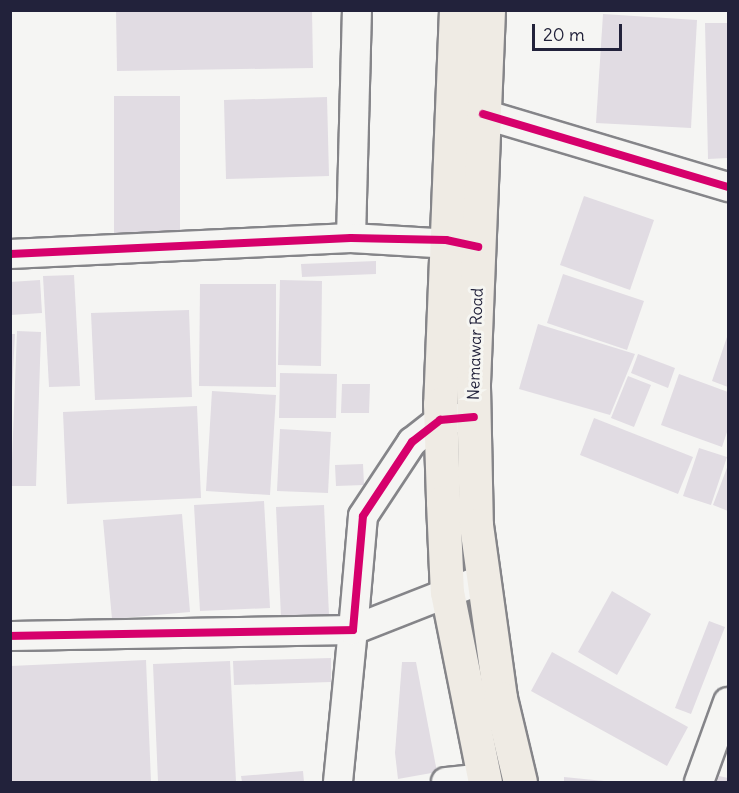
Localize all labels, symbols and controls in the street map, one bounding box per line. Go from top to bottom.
scale bar [535,12,625,50]
text: 20 m [543,23,585,46]
street label: Nemawar Road [463,288,487,400]

